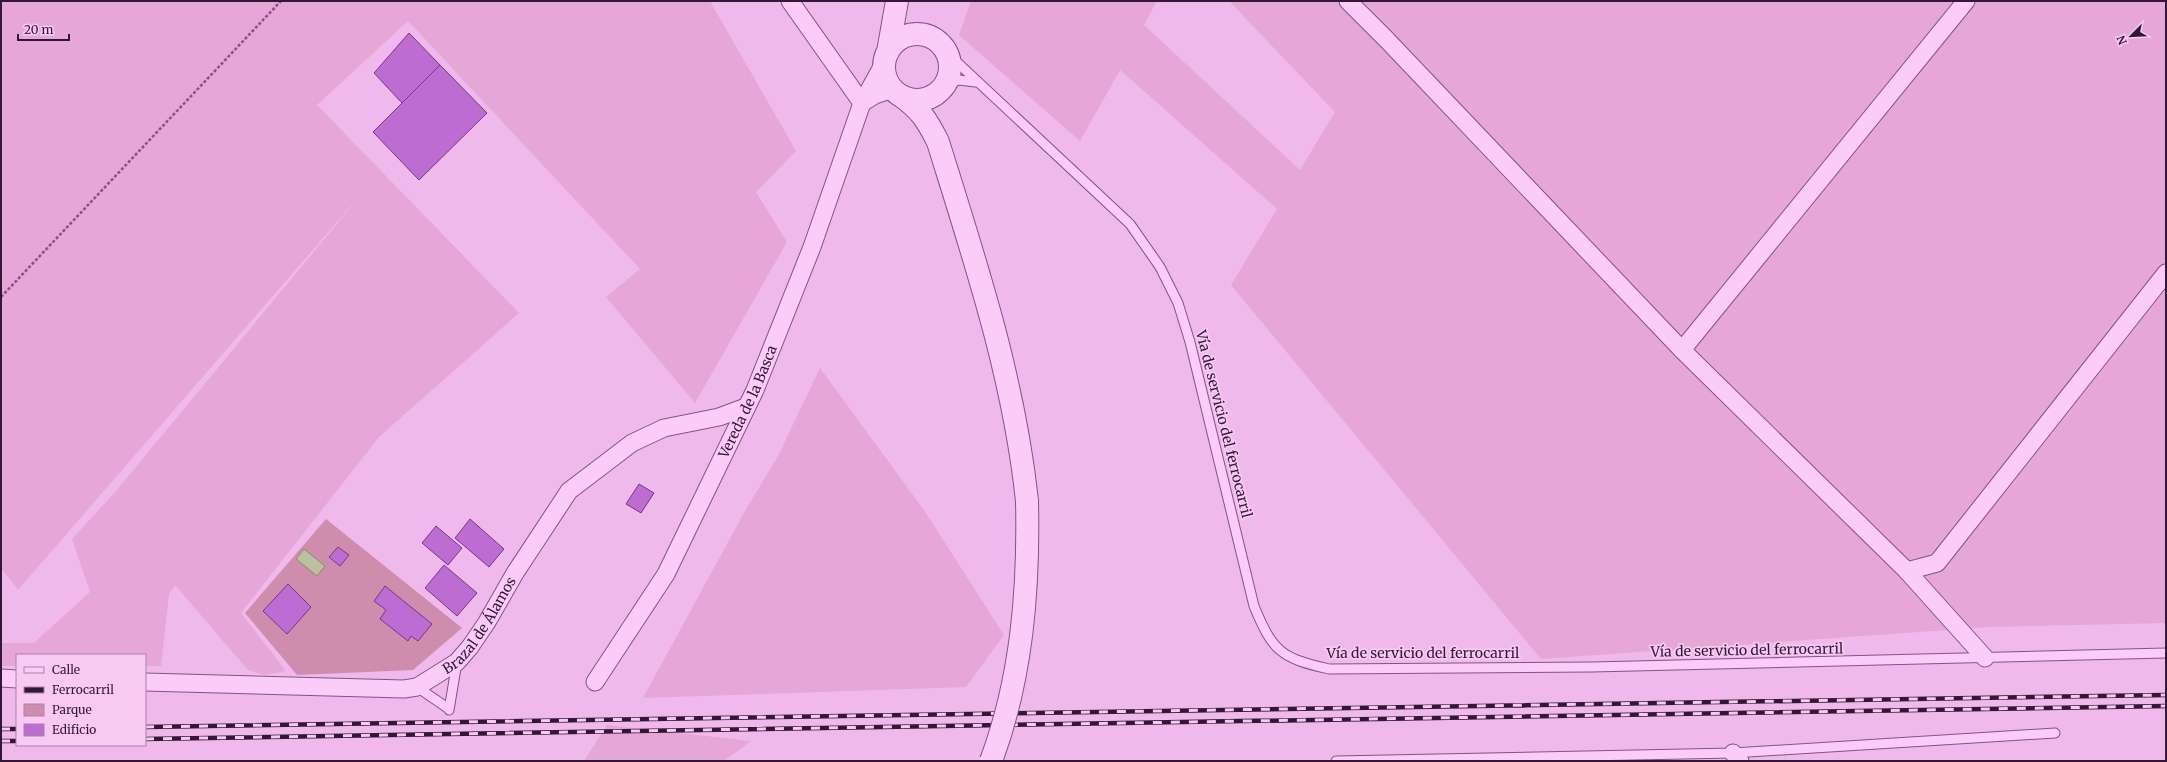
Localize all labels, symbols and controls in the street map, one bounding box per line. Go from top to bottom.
scale bar [18,16,69,42]
north arrow [2111,16,2151,56]
text: 20 m [24,22,53,37]
text: N [2114,33,2130,47]
street label: Vía de servicio del ferrocarril [1192,327,1256,520]
street label: Vereda de la Basca [714,342,781,462]
street label: Brazal de Álamos [439,573,520,678]
street label: Vía de servicio del ferrocarril [1649,639,1844,661]
street label: Vía de servicio del ferrocarril [1326,644,1520,662]
legend [16,654,146,746]
text: Calle [52,662,80,677]
text: Ferrocarril [52,682,114,697]
text: Parque [52,702,92,717]
text: Edificio [52,722,96,737]

